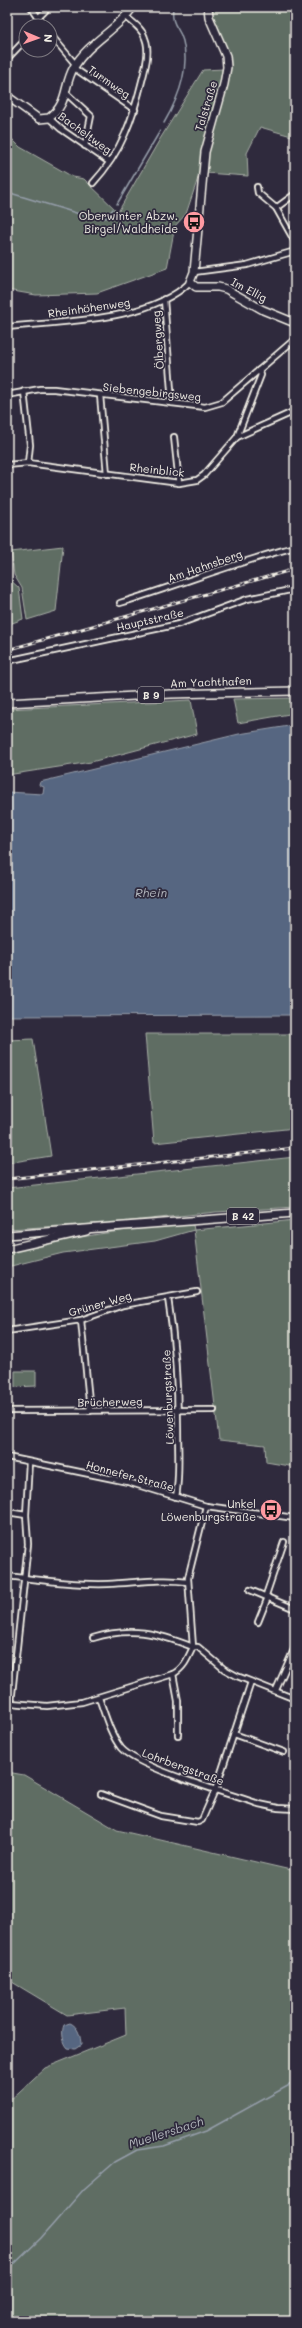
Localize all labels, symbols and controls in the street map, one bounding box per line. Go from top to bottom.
north arrow [18,18,58,58]
text: N [41,34,56,43]
street label: Turmweg [85,62,133,102]
street label: Talstraße [191,79,220,133]
street label: Bacheltweg [56,108,115,157]
place label: Oberwinter Abzw. Birgel/Waldheide [79,208,178,236]
bus stop icon: Oberwinter Abzw. Birgel/Waldheide [181,209,207,235]
street label: Im Ellig [229,274,270,305]
street label: Rheinhöhenweg [47,294,131,321]
street label: Ölbergweg [148,310,167,370]
street label: Siebengebirgsweg [102,379,202,404]
street label: Rheinblick [129,459,185,480]
street label: Am Hahnsberg [166,546,244,585]
street label: Hauptstraße [115,604,185,635]
street label: Am Yachthafen [170,673,252,690]
road number: B 9 [138,687,164,703]
water label: Rhein [135,884,167,900]
road number: B 42 [227,1208,259,1224]
street label: Grüner Weg [67,1287,133,1320]
street label: Löwenburgstraße [158,1349,177,1445]
street label: Brücherweg [77,1393,143,1410]
street label: Honnefer Straße [84,1457,176,1495]
place label: Unkel Löwenburgstraße [161,1496,256,1524]
bus stop icon: Unkel Löwenburgstraße [258,1497,284,1523]
street label: Lohrbergstraße [140,1745,226,1788]
water label: Muellersbach [126,2112,205,2152]

